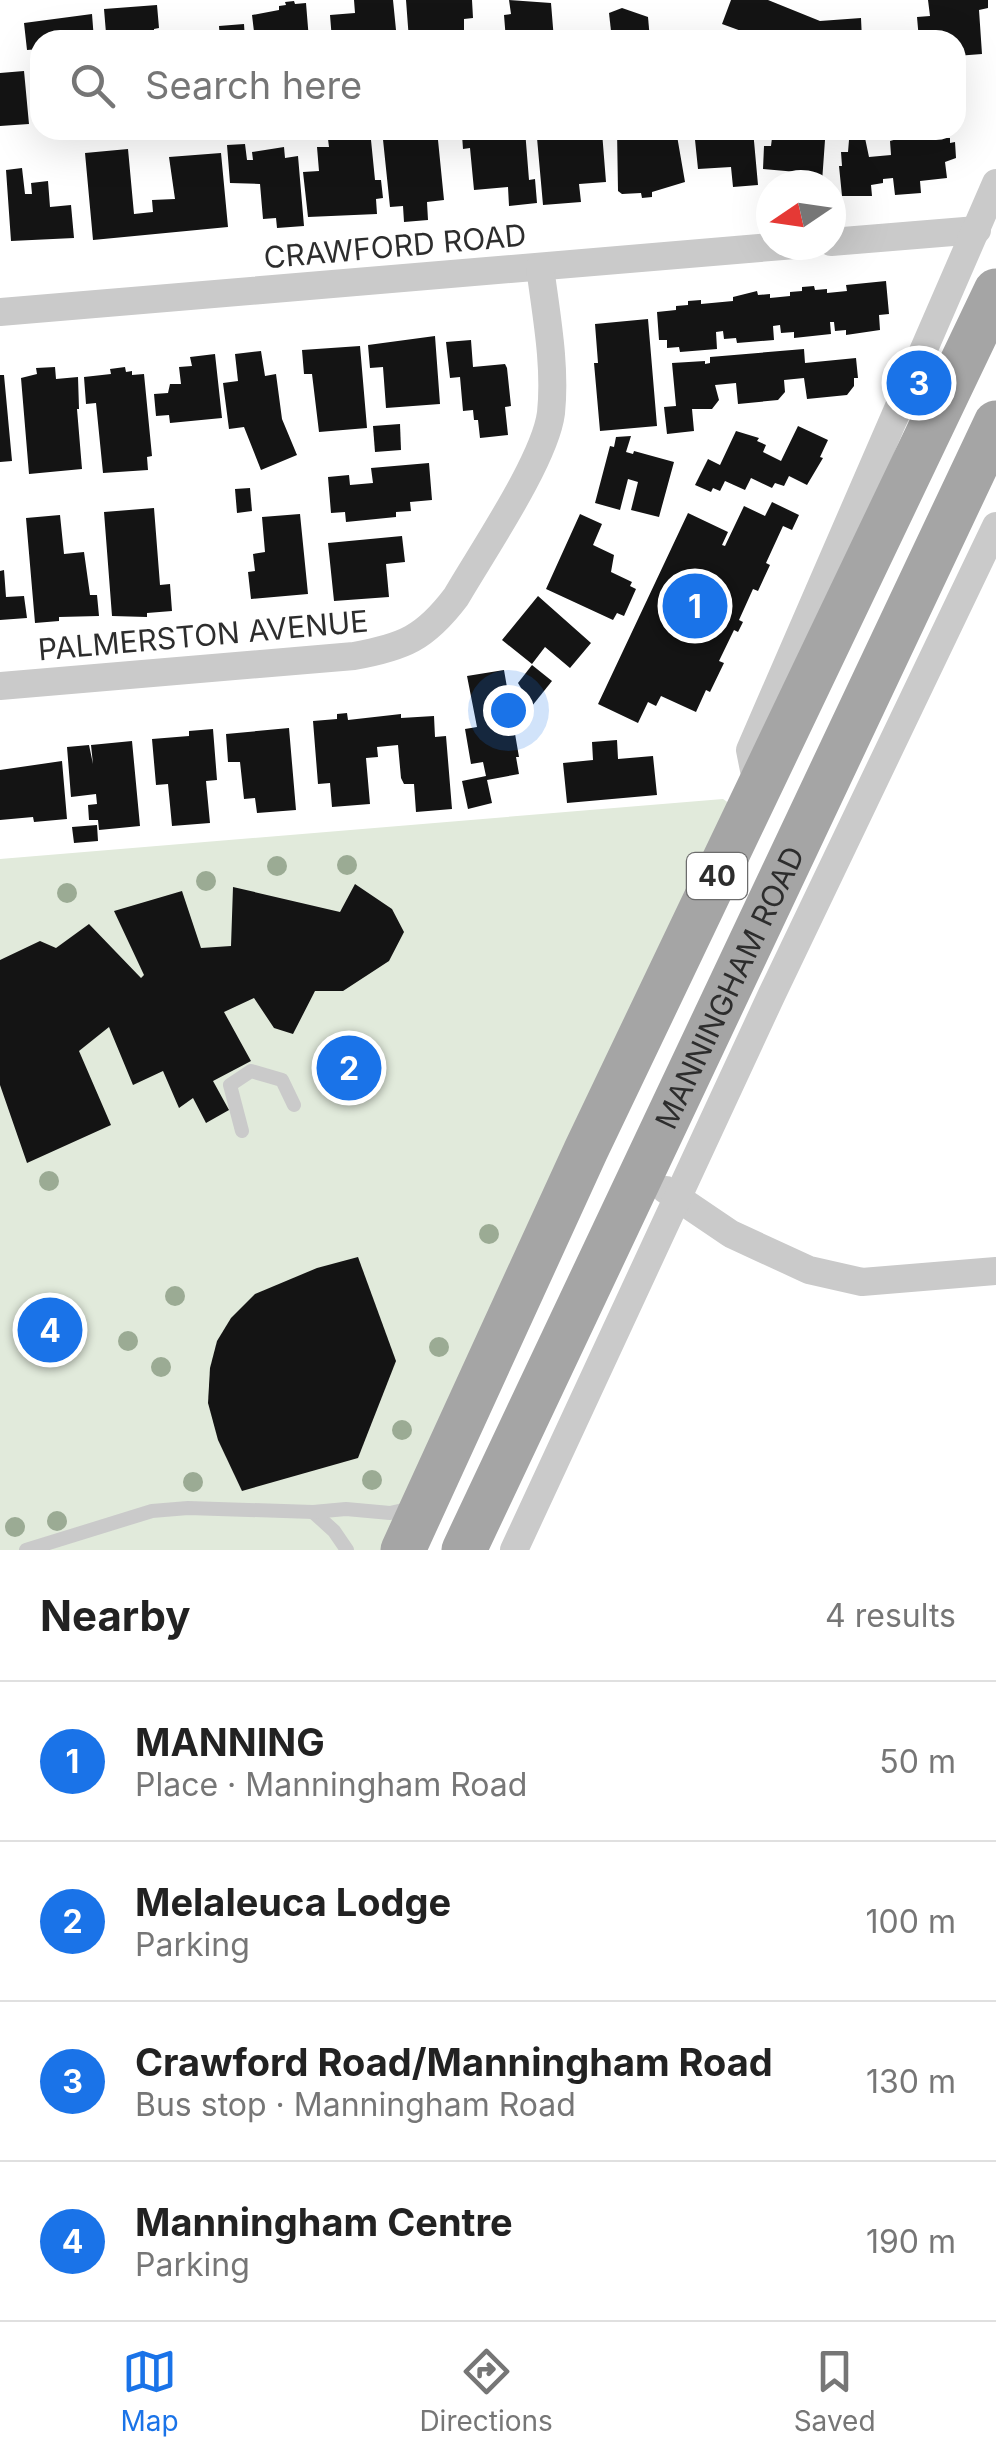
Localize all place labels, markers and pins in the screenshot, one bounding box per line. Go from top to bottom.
pin: 3 [886,346,952,420]
pin: 1 [662,568,728,644]
pin: 2 [316,1030,382,1106]
pin: 4 [18,1292,82,1368]

